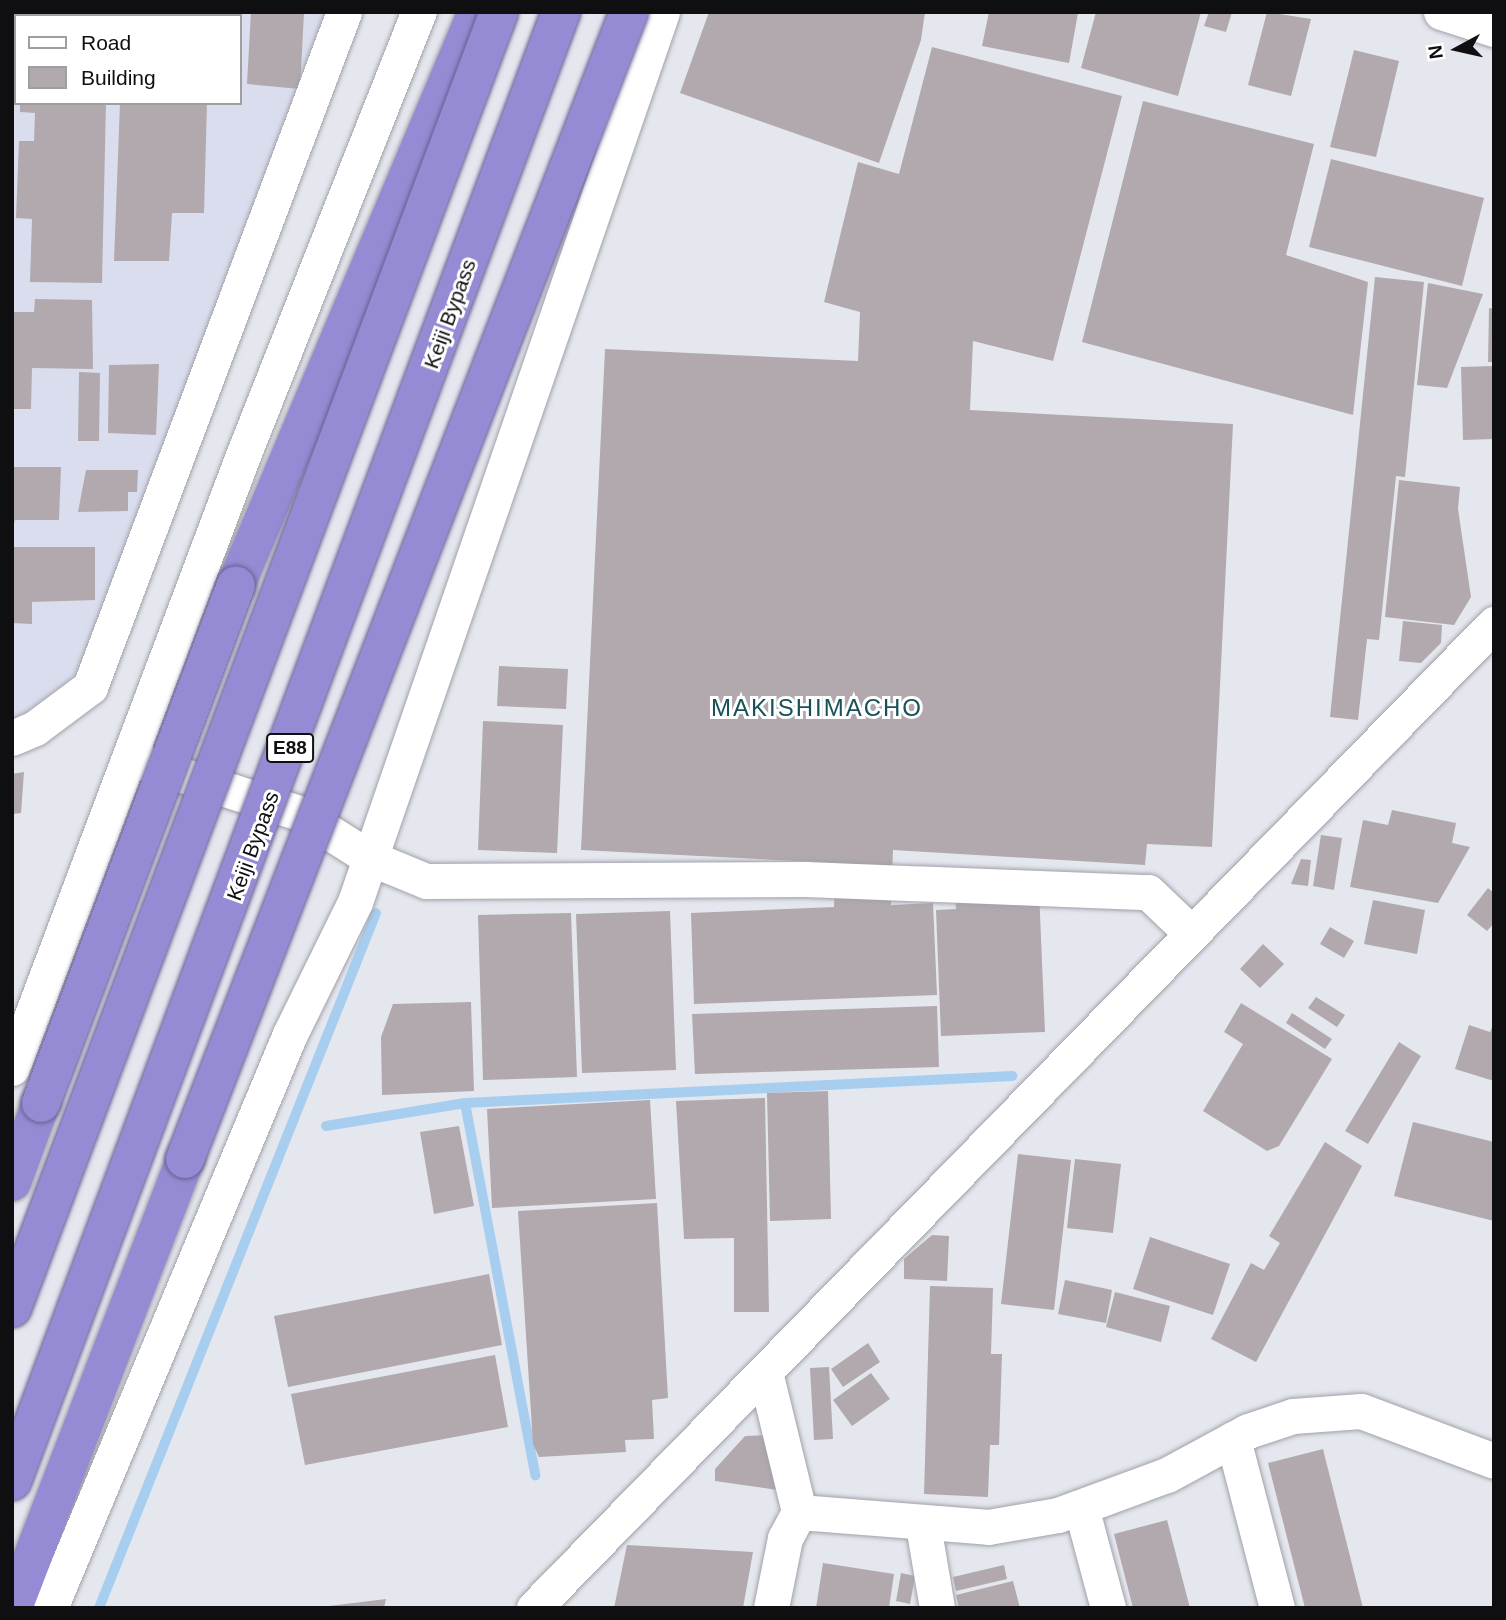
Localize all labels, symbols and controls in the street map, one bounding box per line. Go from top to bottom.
legend [14,14,242,105]
north arrow [1422,14,1492,84]
text: Road [81,31,131,54]
text: N [1424,44,1447,60]
text: Building [81,66,156,89]
street label: Keiji Bypass [419,256,481,372]
district label: MAKISHIMACHO [712,694,922,722]
road number: E88 [266,733,314,764]
street label: Keiji Bypass [222,788,284,904]

